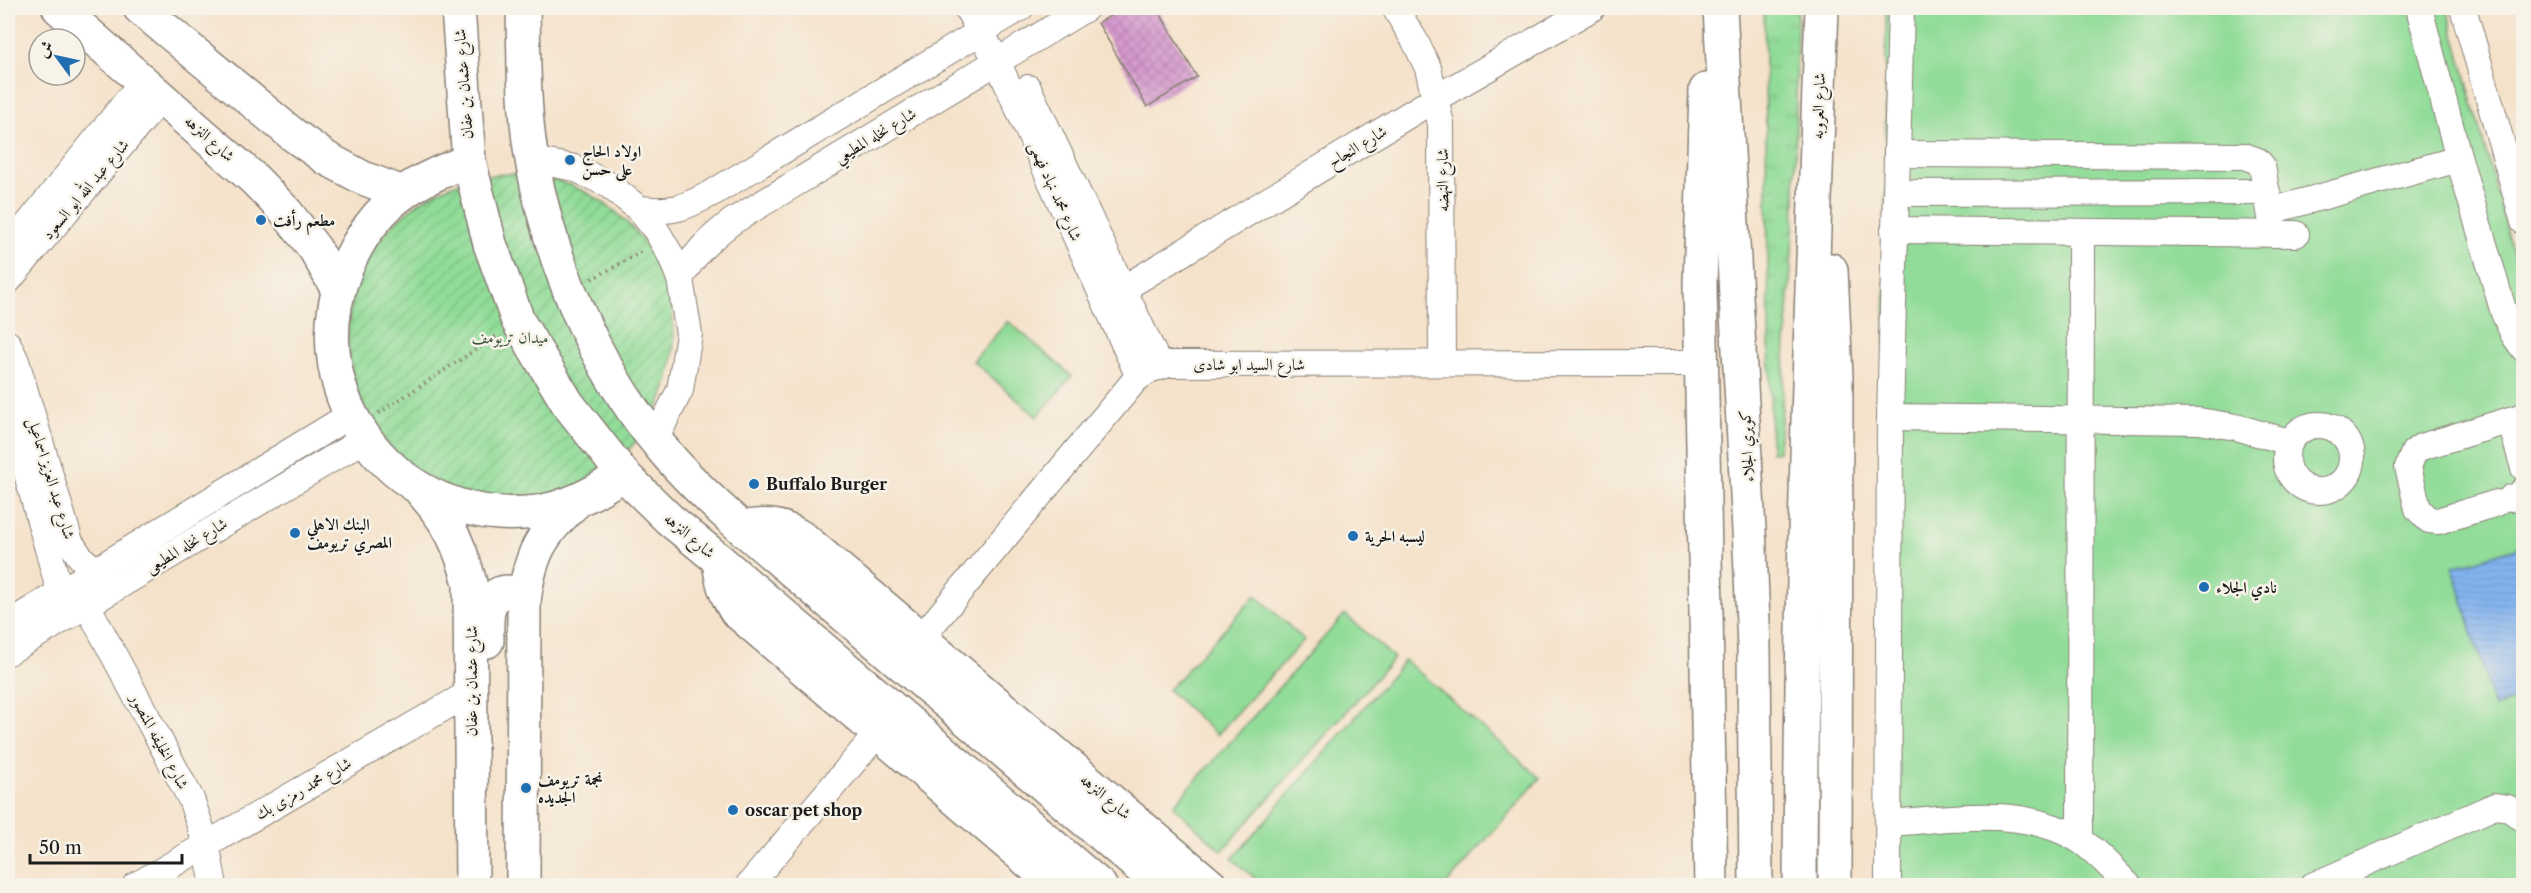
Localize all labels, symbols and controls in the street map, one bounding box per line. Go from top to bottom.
north arrow [27,27,87,87]
street label: شارع عثمان بن عفان [449,28,481,140]
text: ش [32,37,57,61]
street label: شارع العروبه [1807,72,1833,140]
street label: شارع نخله المطيعي [830,103,923,172]
street label: شارع النزهه [178,110,239,169]
street label: شارع النجاح [1324,121,1393,176]
street label: شارع عبد الله ابو السعود [36,133,136,246]
street label: شارع محمد نهاد فهمى [1021,138,1087,246]
place label: اولاد الحاج على حسن [582,141,641,182]
street label: شارع النهضه [1432,148,1456,212]
marker: اولاد الحاج على حسن [563,153,577,167]
place label: مطعم رأفت [273,209,335,235]
marker: مطعم رأفت [254,213,268,227]
park label: ميدان تريومف [471,327,549,348]
street label: شارع السيد ابو شادى [1193,354,1305,378]
street label: كوبري الجلاء [1734,409,1761,483]
street label: شارع عبد العزيز اسماعيل [20,415,80,542]
place label: Buffalo Burger [766,474,887,494]
marker: Buffalo Burger [747,477,761,491]
street label: شارع النزهه [658,508,720,565]
street label: شارع نخله المطيعى [141,513,233,581]
place label: البنك الاهلي المصري تريومف [306,514,392,556]
marker: البنك الاهلي المصري تريومف [288,526,302,540]
place label: ليسبه الحرية [1365,526,1425,547]
marker: ليسبه الحرية [1346,529,1360,543]
place label: نادي الجلاء [2216,577,2277,601]
marker: نادي الجلاء [2197,580,2211,594]
street label: شارع عثمان بن عفان [461,626,485,736]
street label: شارع الخليفه المنصور [122,688,194,794]
street label: شارع محمد رمزى بك [251,752,357,827]
place label: نجمة تريومف الجديده [538,769,603,807]
street label: شارع النزهه [1074,769,1136,826]
marker: نجمة تريومف الجديده [519,781,533,795]
place label: oscar pet shop [745,800,863,820]
marker: oscar pet shop [726,803,740,817]
scale bar [30,827,182,865]
text: 50 m [39,837,82,859]

